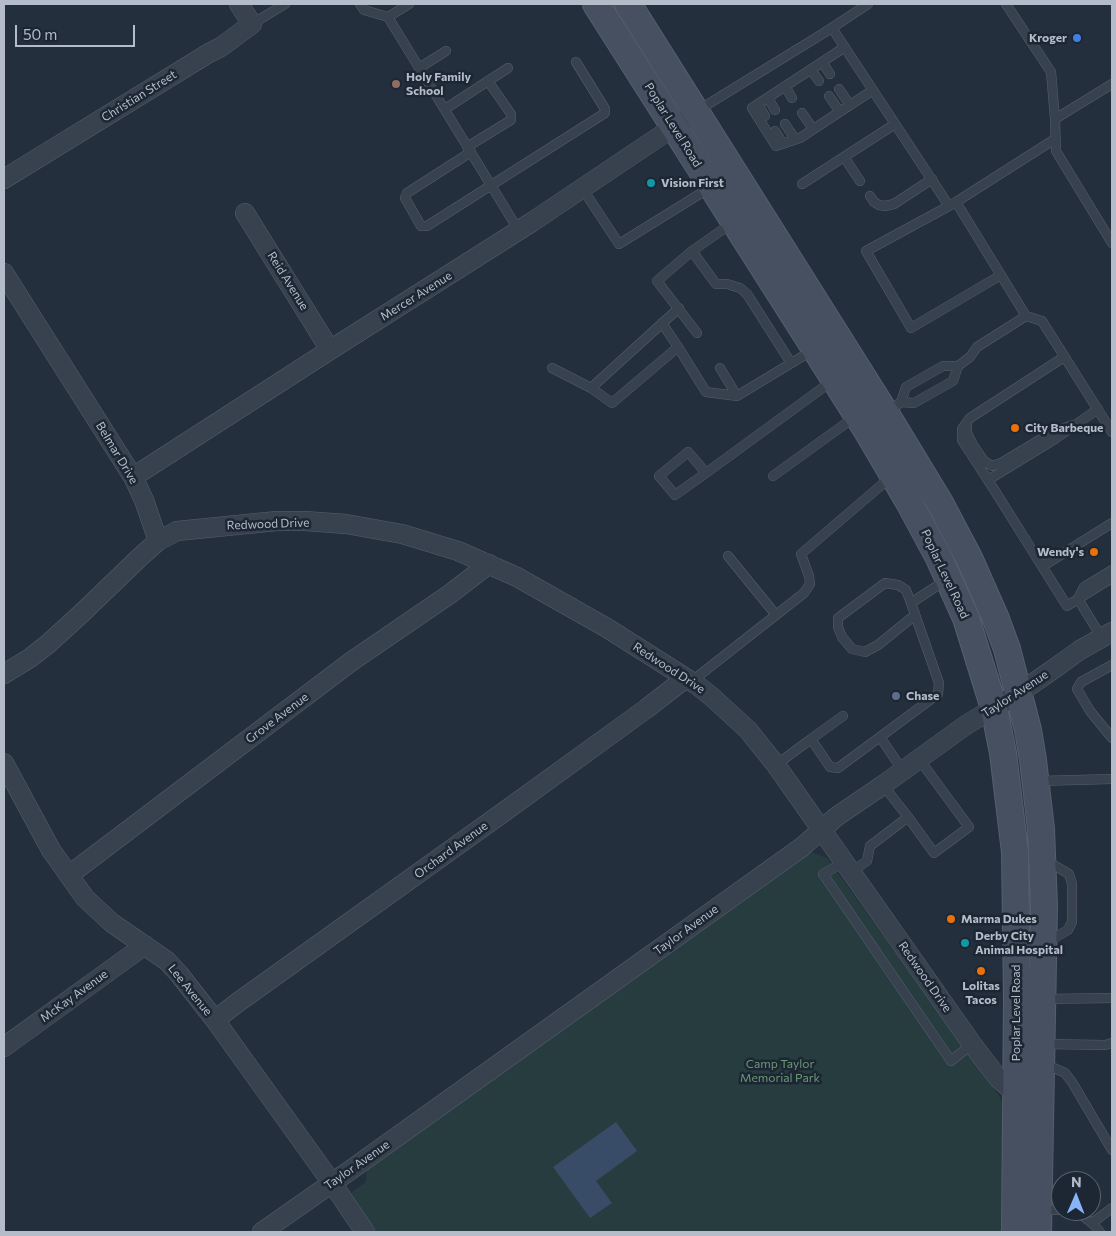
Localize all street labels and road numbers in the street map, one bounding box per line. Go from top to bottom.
street label: Christian Street [99,67,179,125]
street label: Poplar Level Road [641,80,705,170]
street label: Reid Avenue [264,249,312,313]
street label: Mercer Avenue [378,268,454,324]
street label: Belmar Drive [93,419,141,487]
street label: Redwood Drive [226,515,310,533]
street label: Poplar Level Road [918,527,972,621]
street label: Redwood Drive [630,639,708,697]
street label: Taylor Avenue [979,667,1051,721]
street label: Grove Avenue [243,690,311,746]
street label: Orchard Avenue [411,819,491,881]
street label: Taylor Avenue [651,902,721,958]
street label: Redwood Drive [895,939,955,1015]
street label: Lee Avenue [165,961,215,1019]
street label: Poplar Level Road [1009,965,1023,1061]
street label: McKay Avenue [37,967,111,1025]
street label: Taylor Avenue [322,1137,392,1193]

